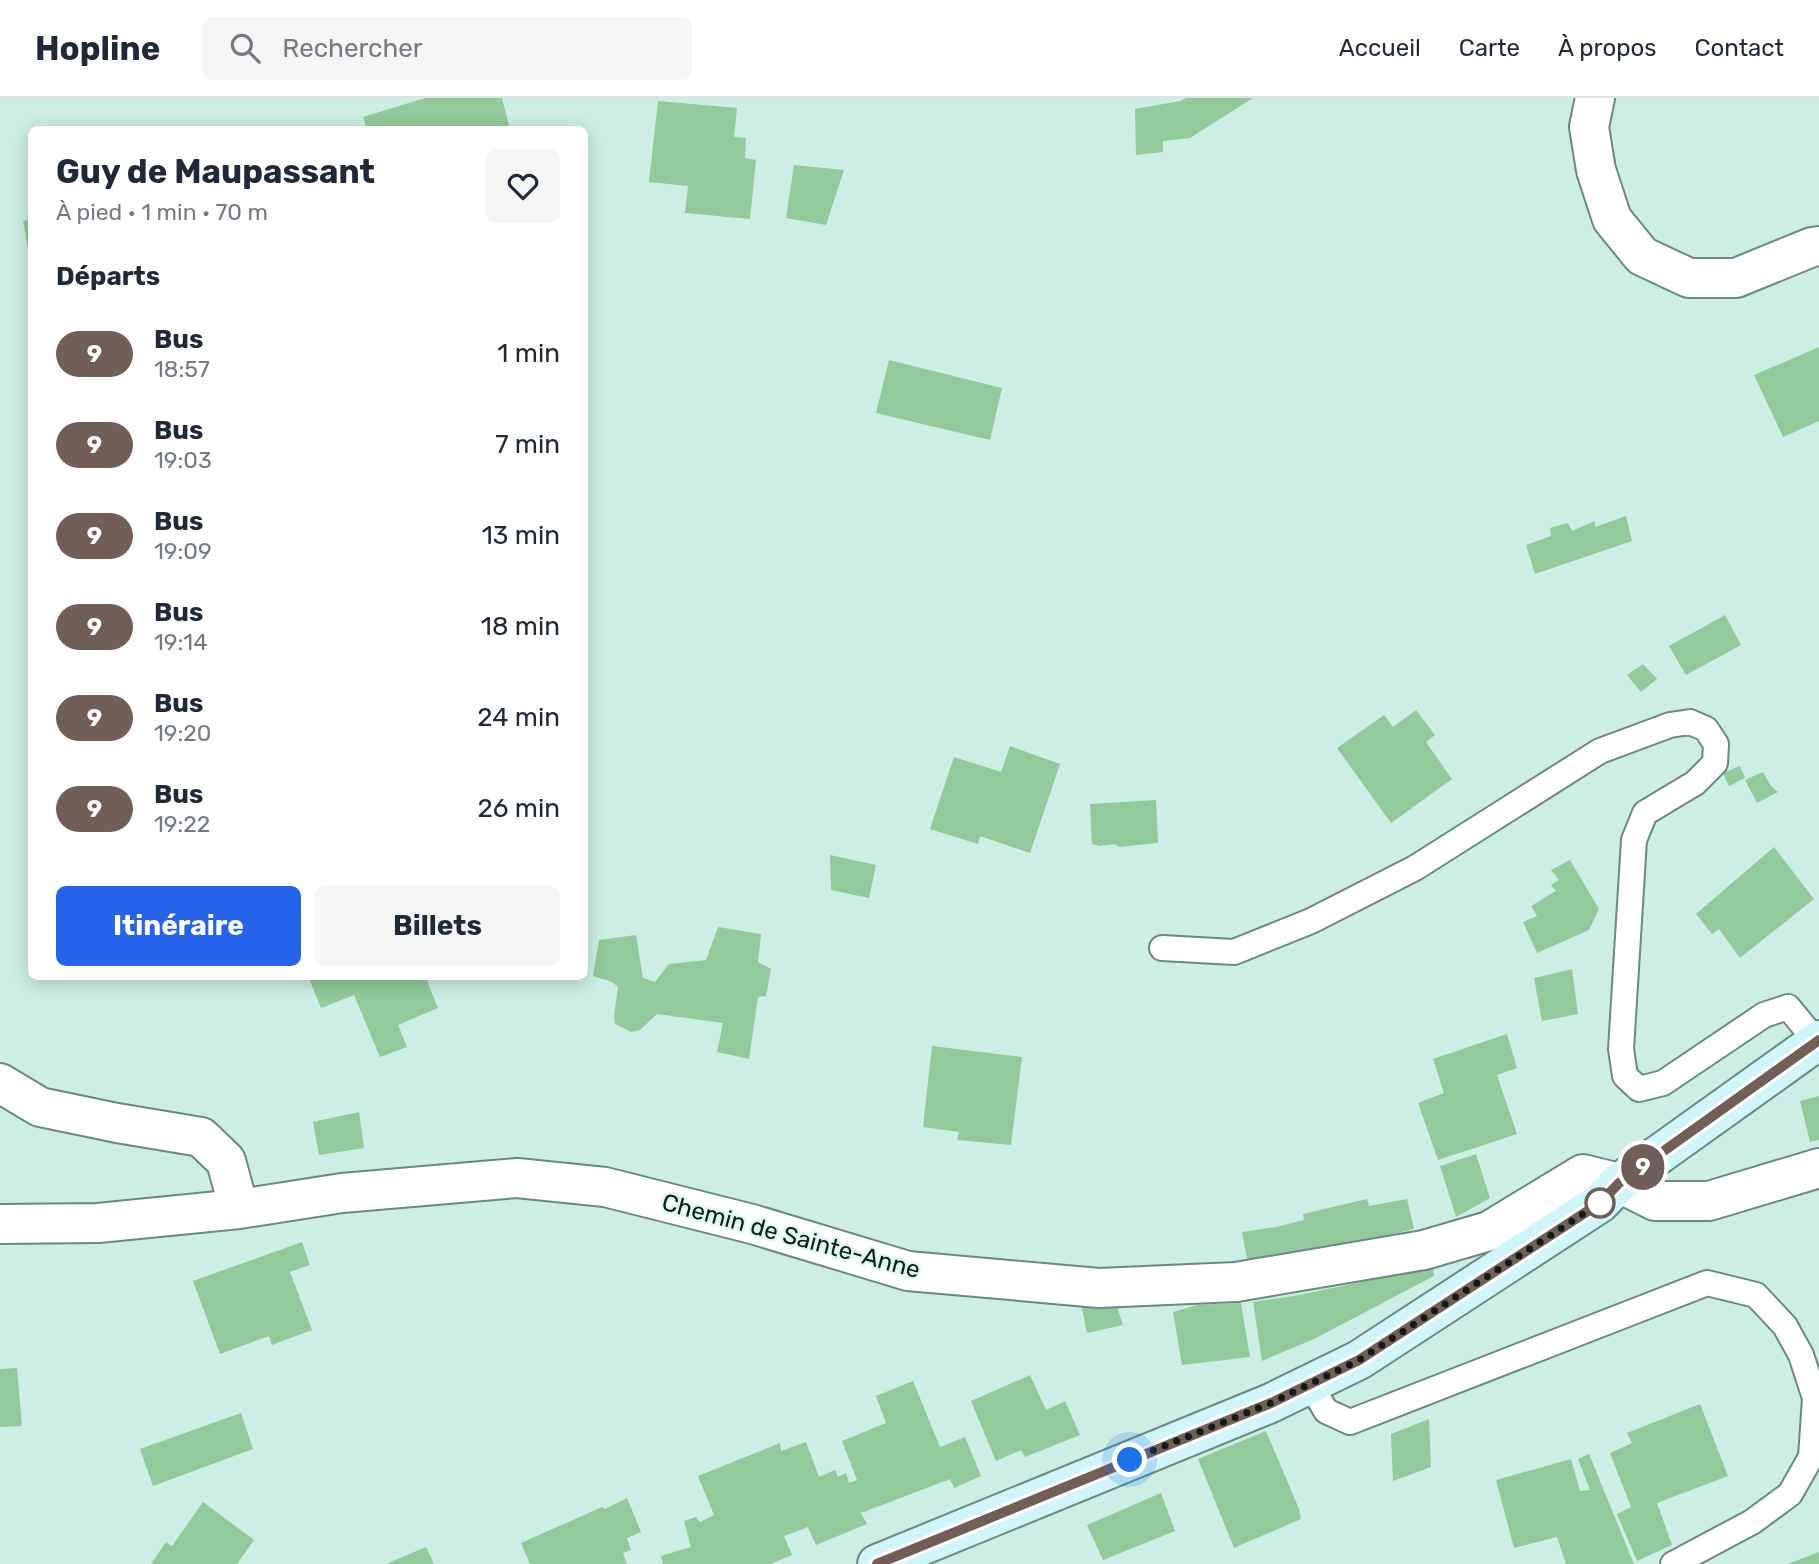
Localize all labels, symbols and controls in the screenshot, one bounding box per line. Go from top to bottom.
search box [202,17,692,80]
text: Hopline [35,29,160,68]
icon: search [226,29,264,67]
text: Rechercher [282,33,423,64]
text: Accueil [1339,34,1421,62]
text: Carte [1459,34,1520,62]
text: À propos [1558,34,1657,62]
text: Contact [1695,34,1784,62]
button: heart [486,149,560,223]
text: Guy de Maupassant [56,152,375,191]
text: À pied · 1 min · 70 m [56,198,268,226]
text: Départs [56,261,160,292]
text: Bus [154,324,203,355]
text: 1 min [497,338,560,369]
text: 9 [87,340,102,368]
text: 18:57 [154,355,210,383]
text: Bus [154,415,203,446]
text: 7 min [495,429,560,460]
text: 9 [87,431,102,459]
text: 19:03 [154,446,212,474]
text: Bus [154,506,203,537]
text: 13 min [482,520,560,551]
text: 9 [87,522,102,550]
text: 19:09 [154,537,212,565]
text: Bus [154,597,203,628]
text: 18 min [481,611,560,642]
text: 9 [87,613,102,641]
text: 19:14 [154,628,208,656]
text: Bus [154,688,203,719]
text: 24 min [477,702,560,733]
text: 9 [87,704,102,732]
text: 19:20 [154,719,211,747]
text: Bus [154,779,203,810]
text: 26 min [478,793,560,824]
text: 9 [87,795,102,823]
text: 19:22 [154,810,210,838]
button: Itinéraire [56,886,301,966]
button: Billets [315,886,560,966]
line badge: 9 [1620,1144,1666,1190]
text: 9 [1635,1153,1651,1181]
street label: Chemin de Sainte-Anne [659,1188,923,1284]
unlabelled marker [1585,1188,1615,1218]
your location [1112,1442,1147,1477]

